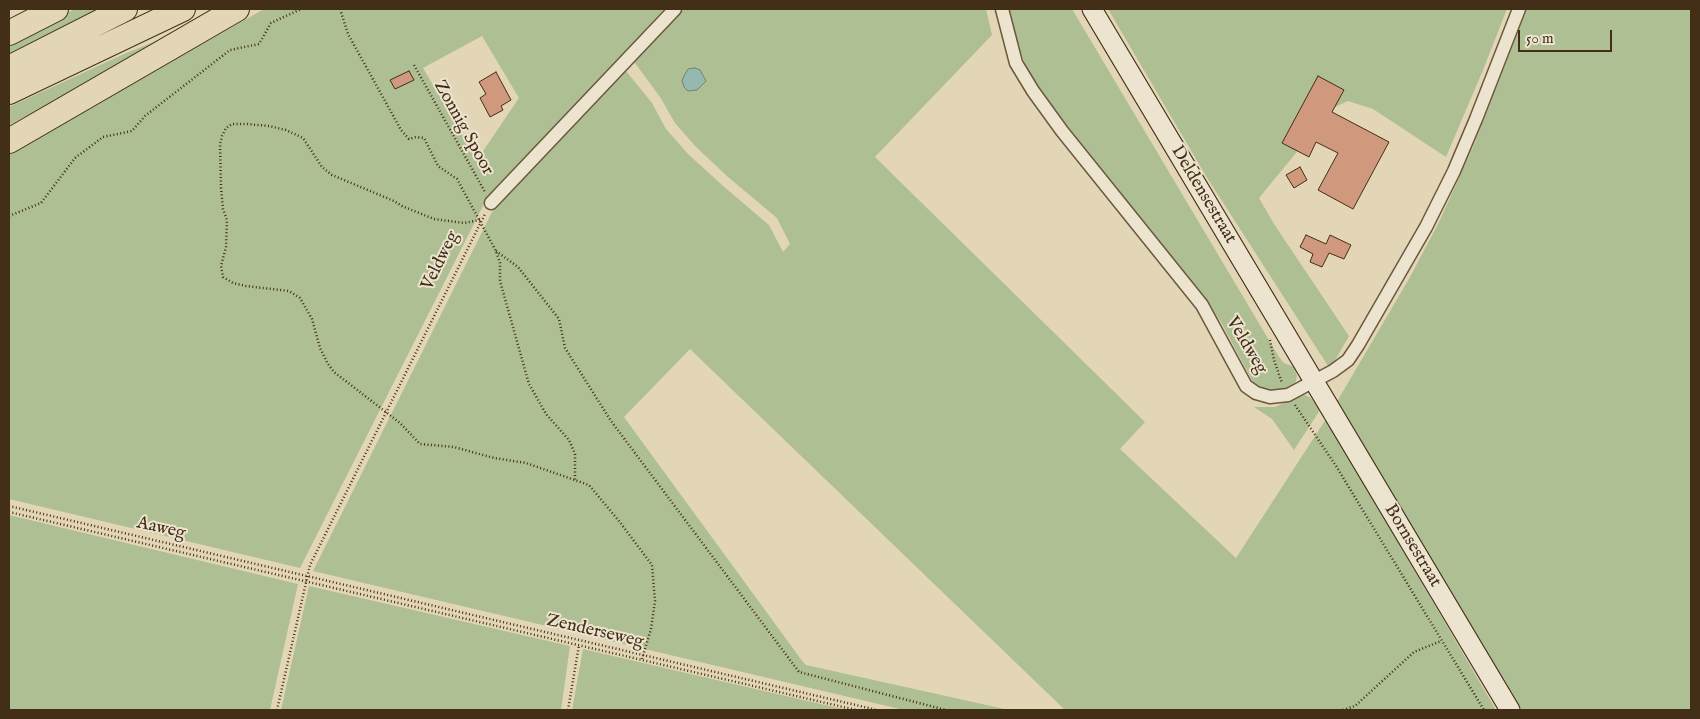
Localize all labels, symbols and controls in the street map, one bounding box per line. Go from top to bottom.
scale bar [1520,20,1614,52]
text: 50 m [1526,29,1554,48]
street label: Zonnig Spoor [428,77,498,179]
street label: Deldensestraat [1165,142,1241,248]
street label: Veldweg [417,228,465,294]
street label: Veldweg [1220,313,1272,379]
street label: Bornsestraat [1379,500,1445,592]
street label: Aaweg [134,513,188,545]
street label: Zenderseweg [544,610,646,654]

